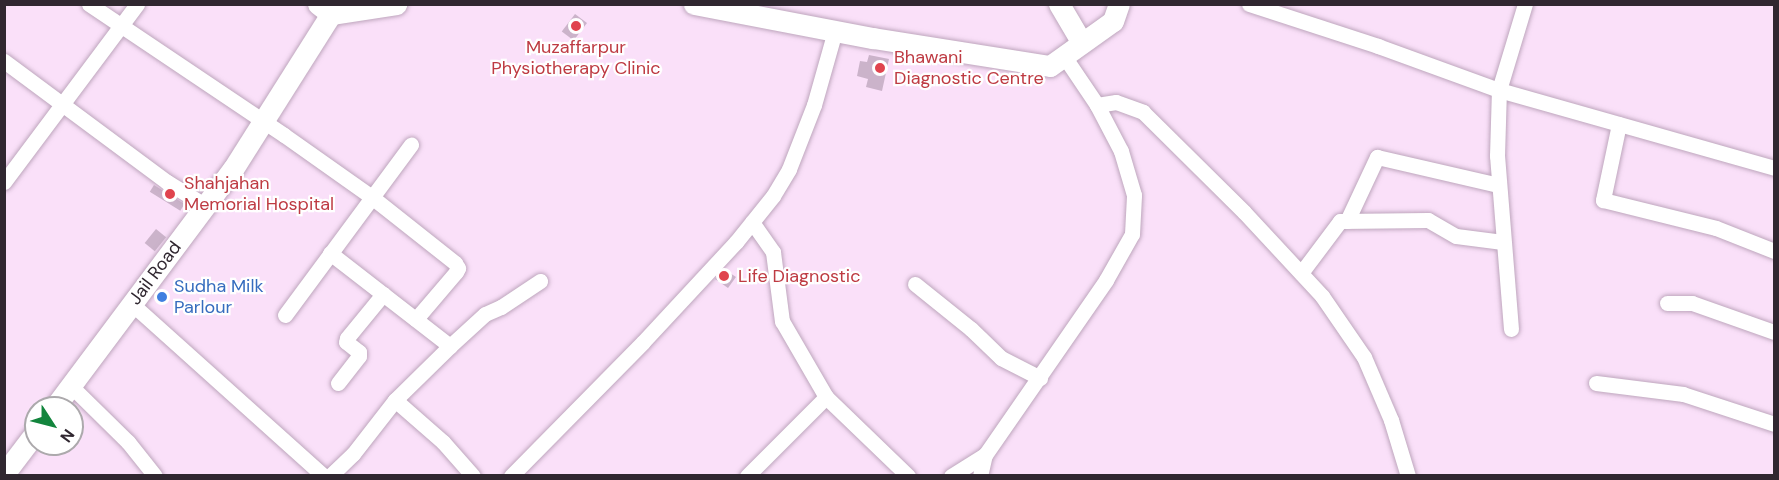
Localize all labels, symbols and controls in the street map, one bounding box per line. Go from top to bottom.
marker: Muzaffarpur Physiotherapy Clinic [567,17,585,35]
place label: Muzaffarpur Physiotherapy Clinic [491,37,661,80]
place label: Bhawani Diagnostic Centre [894,47,1044,90]
marker: Bhawani Diagnostic Centre [871,59,889,77]
place label: Shahjahan Memorial Hospital [184,173,334,216]
marker: Shahjahan Memorial Hospital [161,185,179,203]
street label: Jail Road [124,237,186,309]
place label: Life Diagnostic [738,265,860,287]
marker: Life Diagnostic [715,267,733,285]
place label: Sudha Milk Parlour [174,276,264,318]
marker: Sudha Milk Parlour [155,290,169,304]
north arrow [24,396,84,456]
text: N [55,425,79,447]

